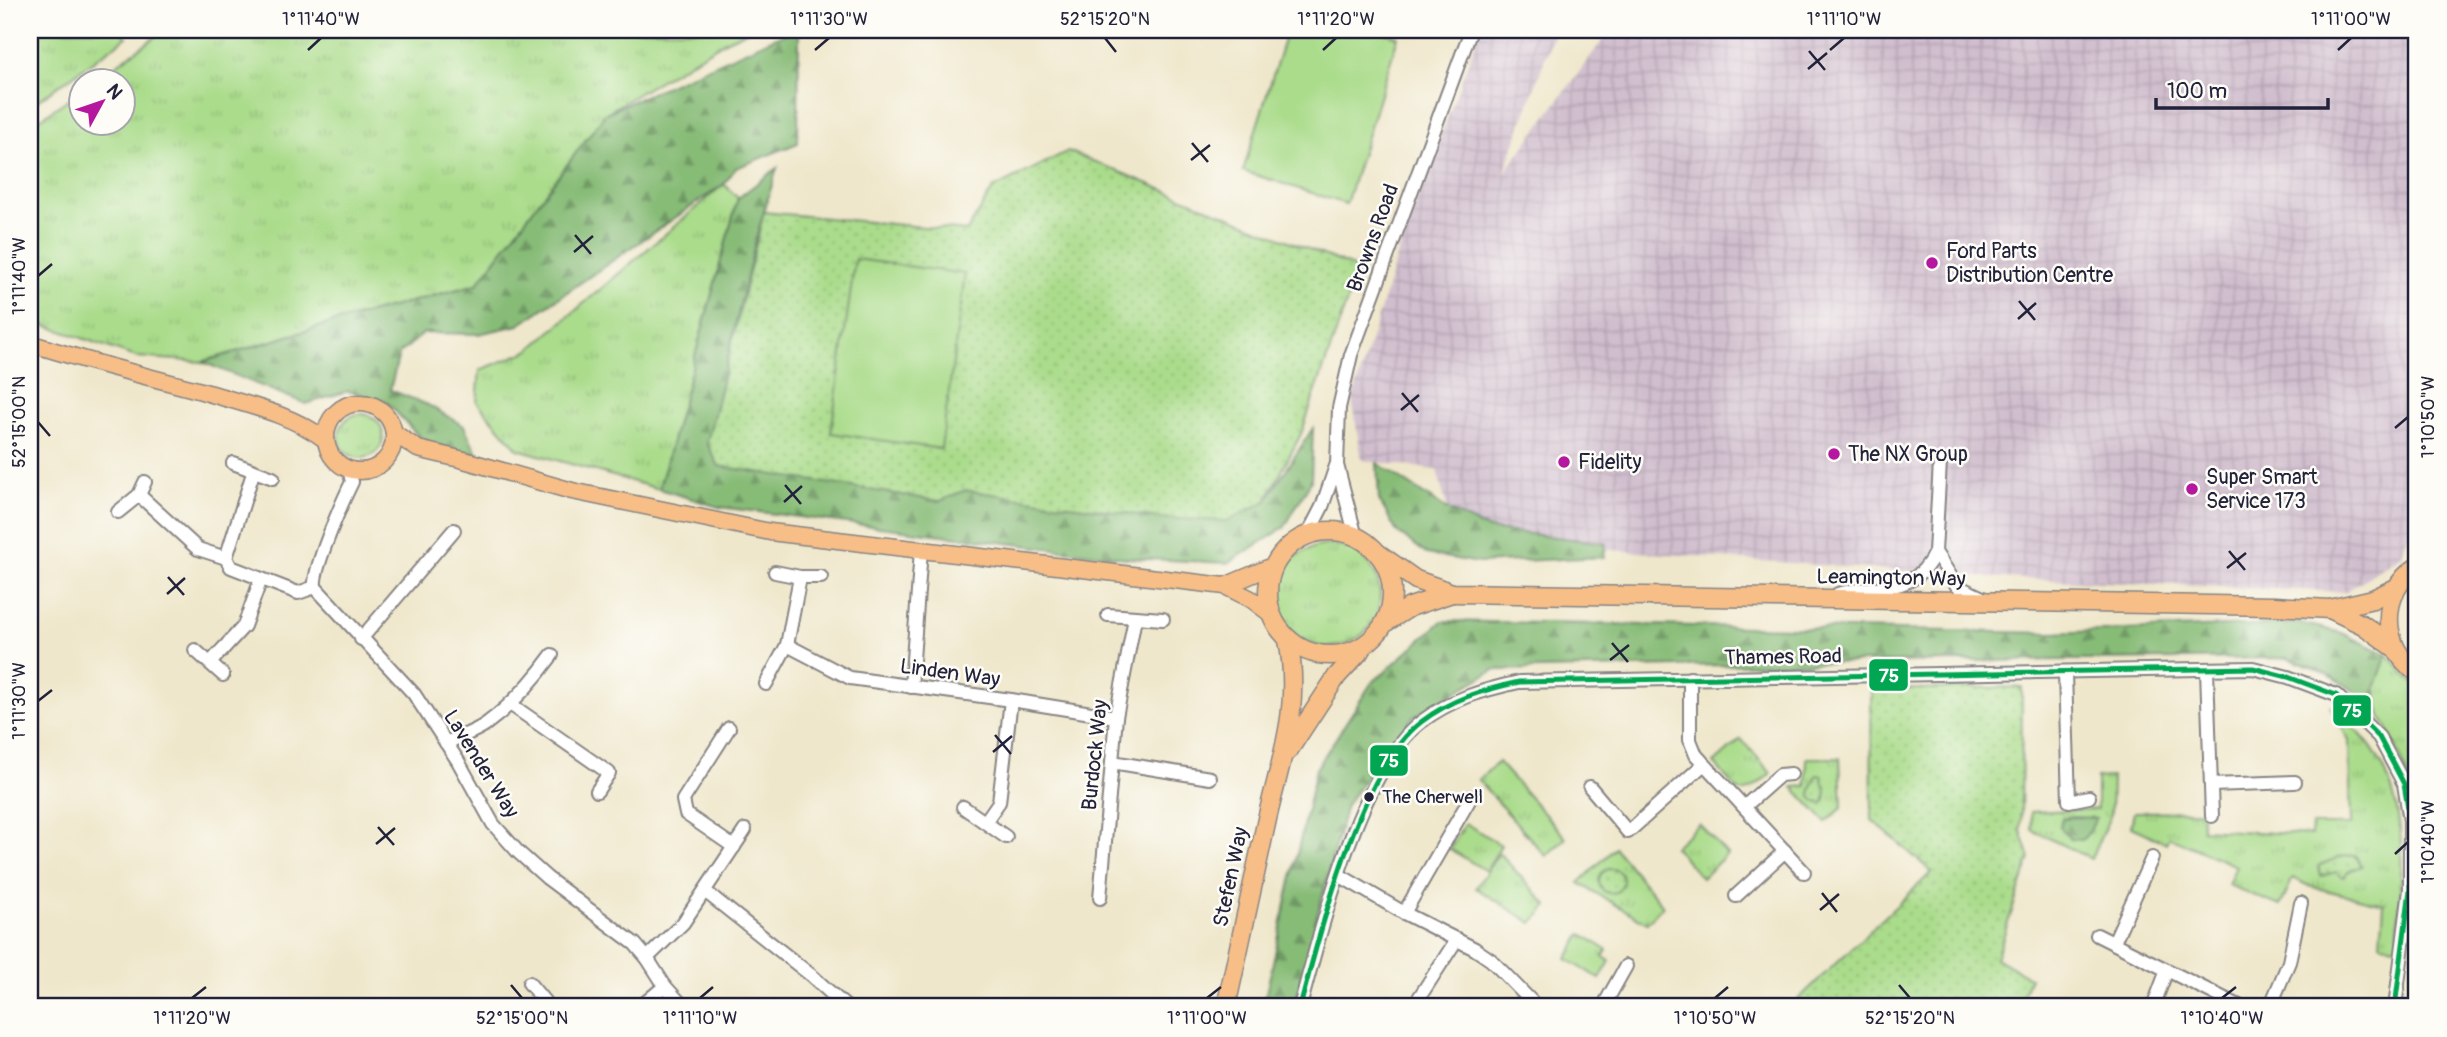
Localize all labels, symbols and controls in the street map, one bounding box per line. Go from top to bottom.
text: 1°11'40"W [282,8,360,31]
text: 1°11'30"W [790,8,868,31]
text: 52°15'20"N [1060,8,1150,31]
text: 1°11'20"W [1297,8,1375,31]
text: 1°11'10"W [1807,8,1881,31]
text: 1°11'00"W [2311,8,2391,31]
north arrow [66,66,136,136]
scale bar [2156,66,2328,110]
text: 100 m [2167,78,2227,105]
text: N [101,79,128,104]
street label: Browns Road [1341,180,1405,296]
text: 1°11'40"W [8,237,31,315]
place label: Ford Parts Distribution Centre [1946,238,2114,289]
marker: Ford Parts Distribution Centre [1924,255,1940,271]
text: 52°15'00"N [8,376,31,468]
text: 1°10'50"W [2417,376,2440,458]
place label: The NX Group [1848,441,1968,468]
marker: The NX Group [1826,446,1842,462]
place label: Fidelity [1578,449,1641,476]
marker: Fidelity [1556,454,1572,470]
place label: Super Smart Service 173 [2206,464,2318,515]
marker: Super Smart Service 173 [2184,481,2200,497]
street label: Leamington Way [1816,563,1966,593]
street label: Thames Road [1724,642,1842,672]
street label: Linden Way [898,653,1002,693]
line badge: 75 [1868,658,1909,692]
text: 1°11'30"W [8,662,31,740]
text: 75 [1879,664,1899,688]
line badge: 75 [2332,694,2372,727]
street label: Burdock Way [1076,698,1114,812]
text: 75 [2342,699,2362,723]
street label: Lavender Way [437,705,525,823]
line badge: 75 [1369,744,1409,777]
text: 75 [1379,749,1399,773]
place label: The Cherwell [1382,785,1483,809]
marker: The Cherwell [1362,790,1376,804]
text: 1°10'40"W [2417,800,2440,884]
street label: Stefen Way [1207,825,1255,929]
text: 1°11'20"W [153,1007,231,1030]
text: 52°15'00"N [476,1007,568,1030]
text: 1°11'10"W [663,1007,737,1030]
text: 1°11'00"W [1167,1007,1247,1030]
text: 1°10'50"W [1674,1007,1756,1030]
text: 52°15'20"N [1865,1007,1955,1030]
text: 1°10'40"W [2180,1007,2264,1030]

